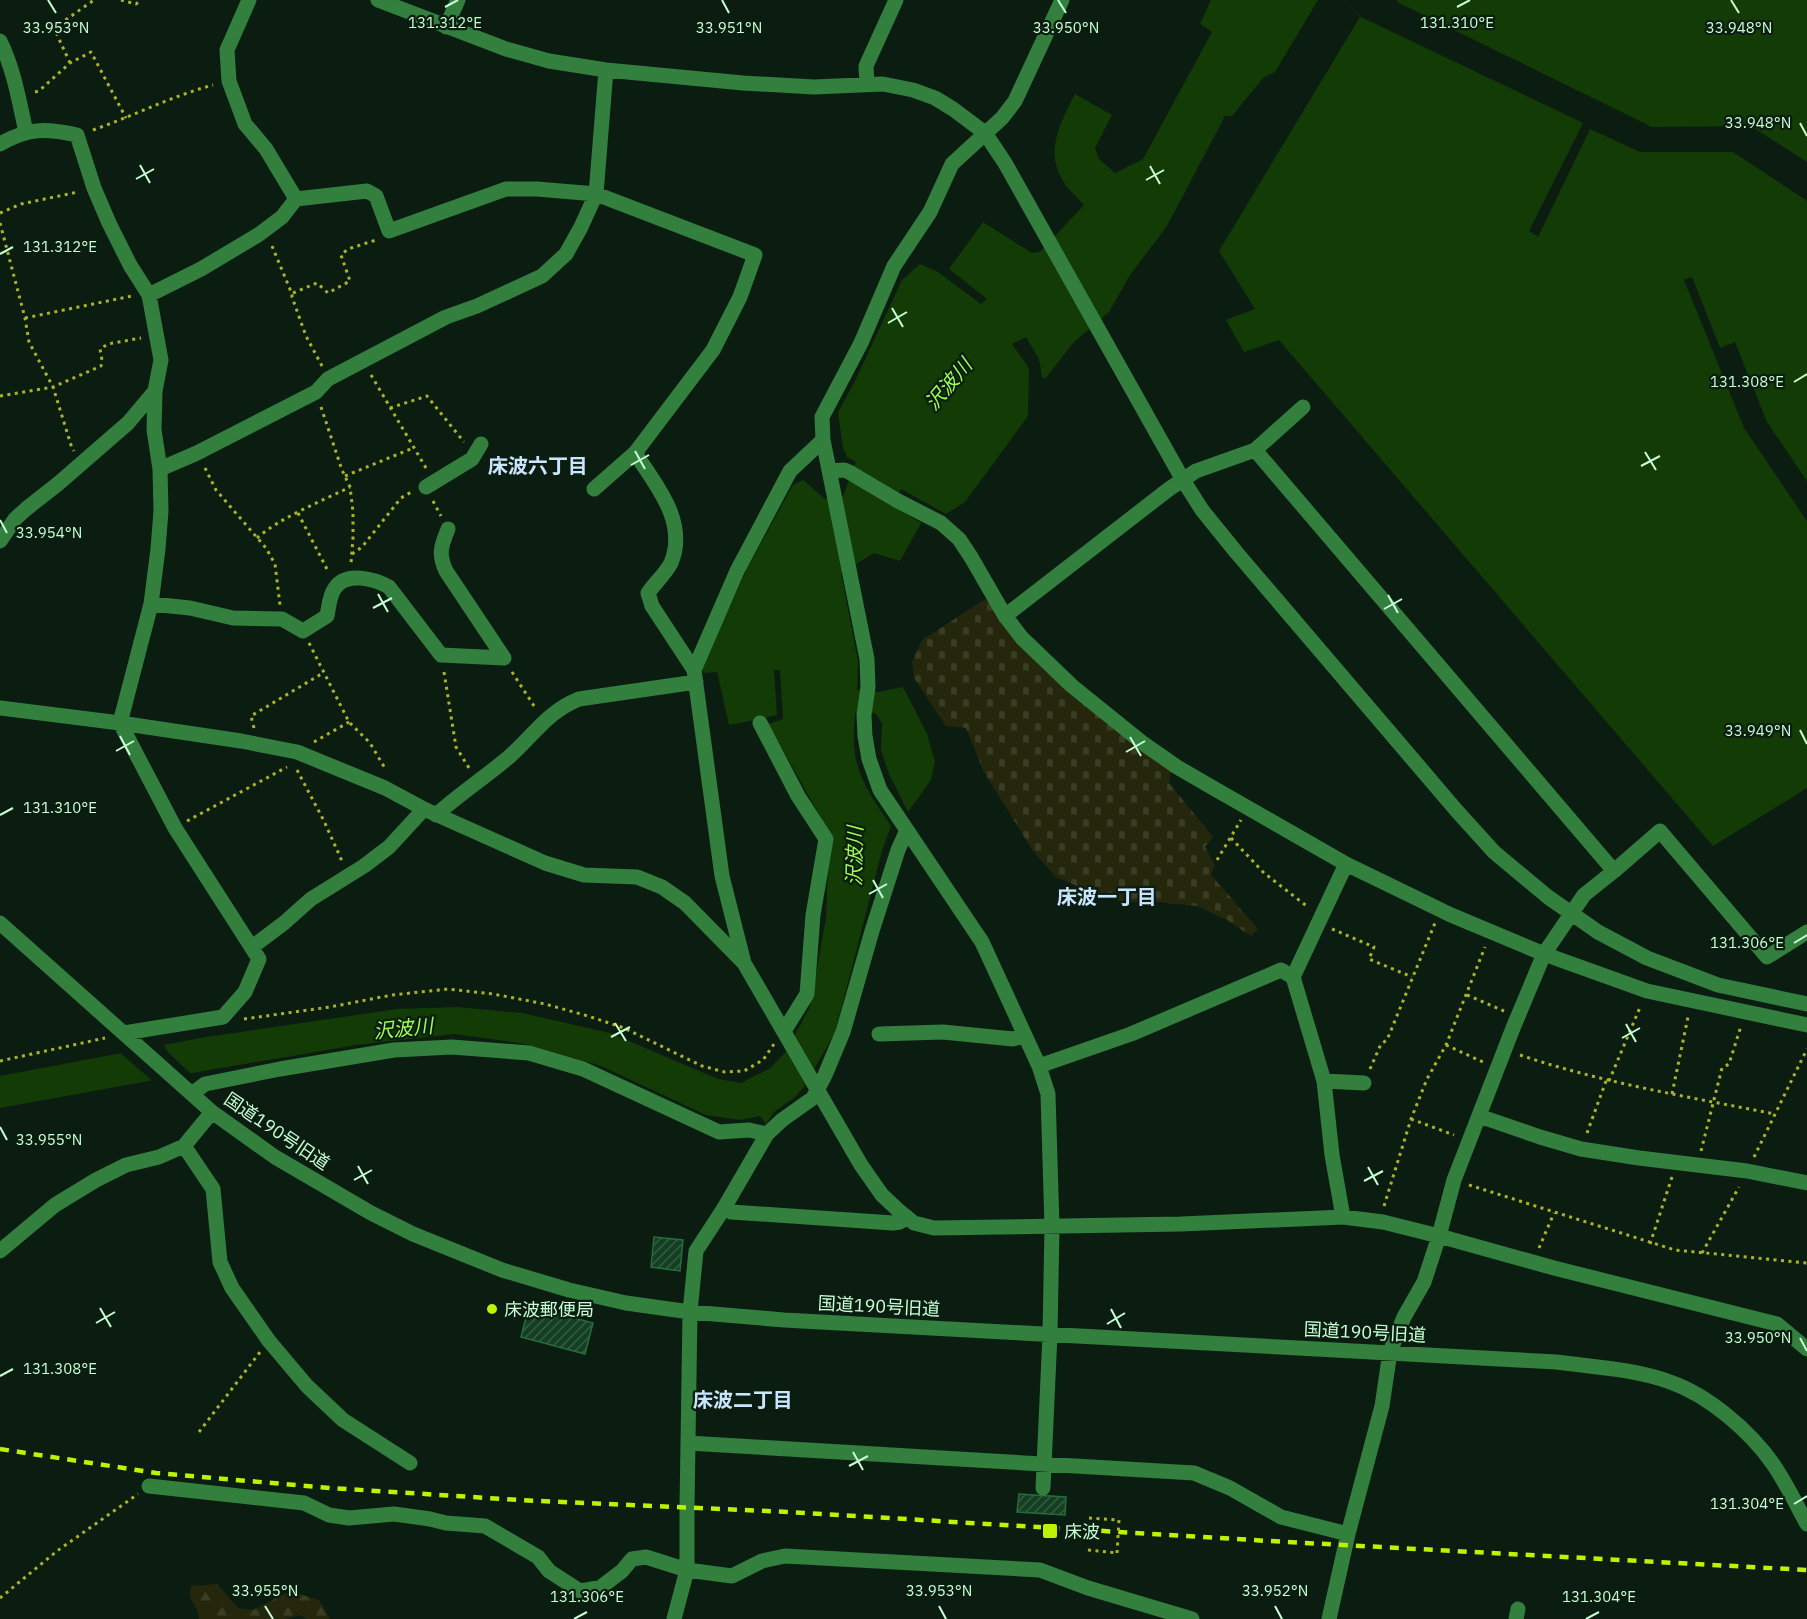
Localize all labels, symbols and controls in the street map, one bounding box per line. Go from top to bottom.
text: 131.312°E [408,13,482,32]
text: 131.310°E [1420,13,1494,32]
text: 33.953°N [23,18,89,37]
text: 33.951°N [696,18,762,37]
text: 33.950°N [1033,18,1099,37]
text: 33.948°N [1706,18,1772,37]
text: 33.948°N [1725,113,1791,132]
text: 131.312°E [23,237,97,256]
water label: 沢波川 [918,351,979,416]
text: 131.308°E [1710,372,1784,391]
district label: 床波六丁目 [488,452,588,479]
text: 33.954°N [16,523,82,542]
text: 33.949°N [1725,721,1791,740]
text: 131.310°E [23,798,97,817]
water label: 沢波川 [840,824,868,886]
district label: 床波一丁目 [1057,883,1157,910]
text: 131.306°E [1710,933,1784,952]
water label: 沢波川 [372,1011,436,1045]
street label: 国道190号旧道 [220,1087,334,1175]
text: 33.955°N [16,1130,82,1149]
street label: 国道190号旧道 [817,1291,941,1321]
place label: 床波郵便局 [504,1298,594,1321]
marker: 床波郵便局 [485,1302,499,1316]
street label: 国道190号旧道 [1303,1317,1427,1347]
text: 33.950°N [1725,1328,1791,1347]
text: 131.308°E [23,1359,97,1378]
district label: 床波二丁目 [693,1386,793,1413]
text: 131.304°E [1710,1494,1784,1513]
place label: 床波 [1064,1520,1100,1543]
marker: 床波 [1041,1522,1059,1540]
text: 33.955°N [232,1581,298,1600]
text: 33.953°N [906,1581,972,1600]
text: 33.952°N [1242,1581,1308,1600]
text: 131.306°E [550,1587,624,1606]
text: 131.304°E [1562,1587,1636,1606]

